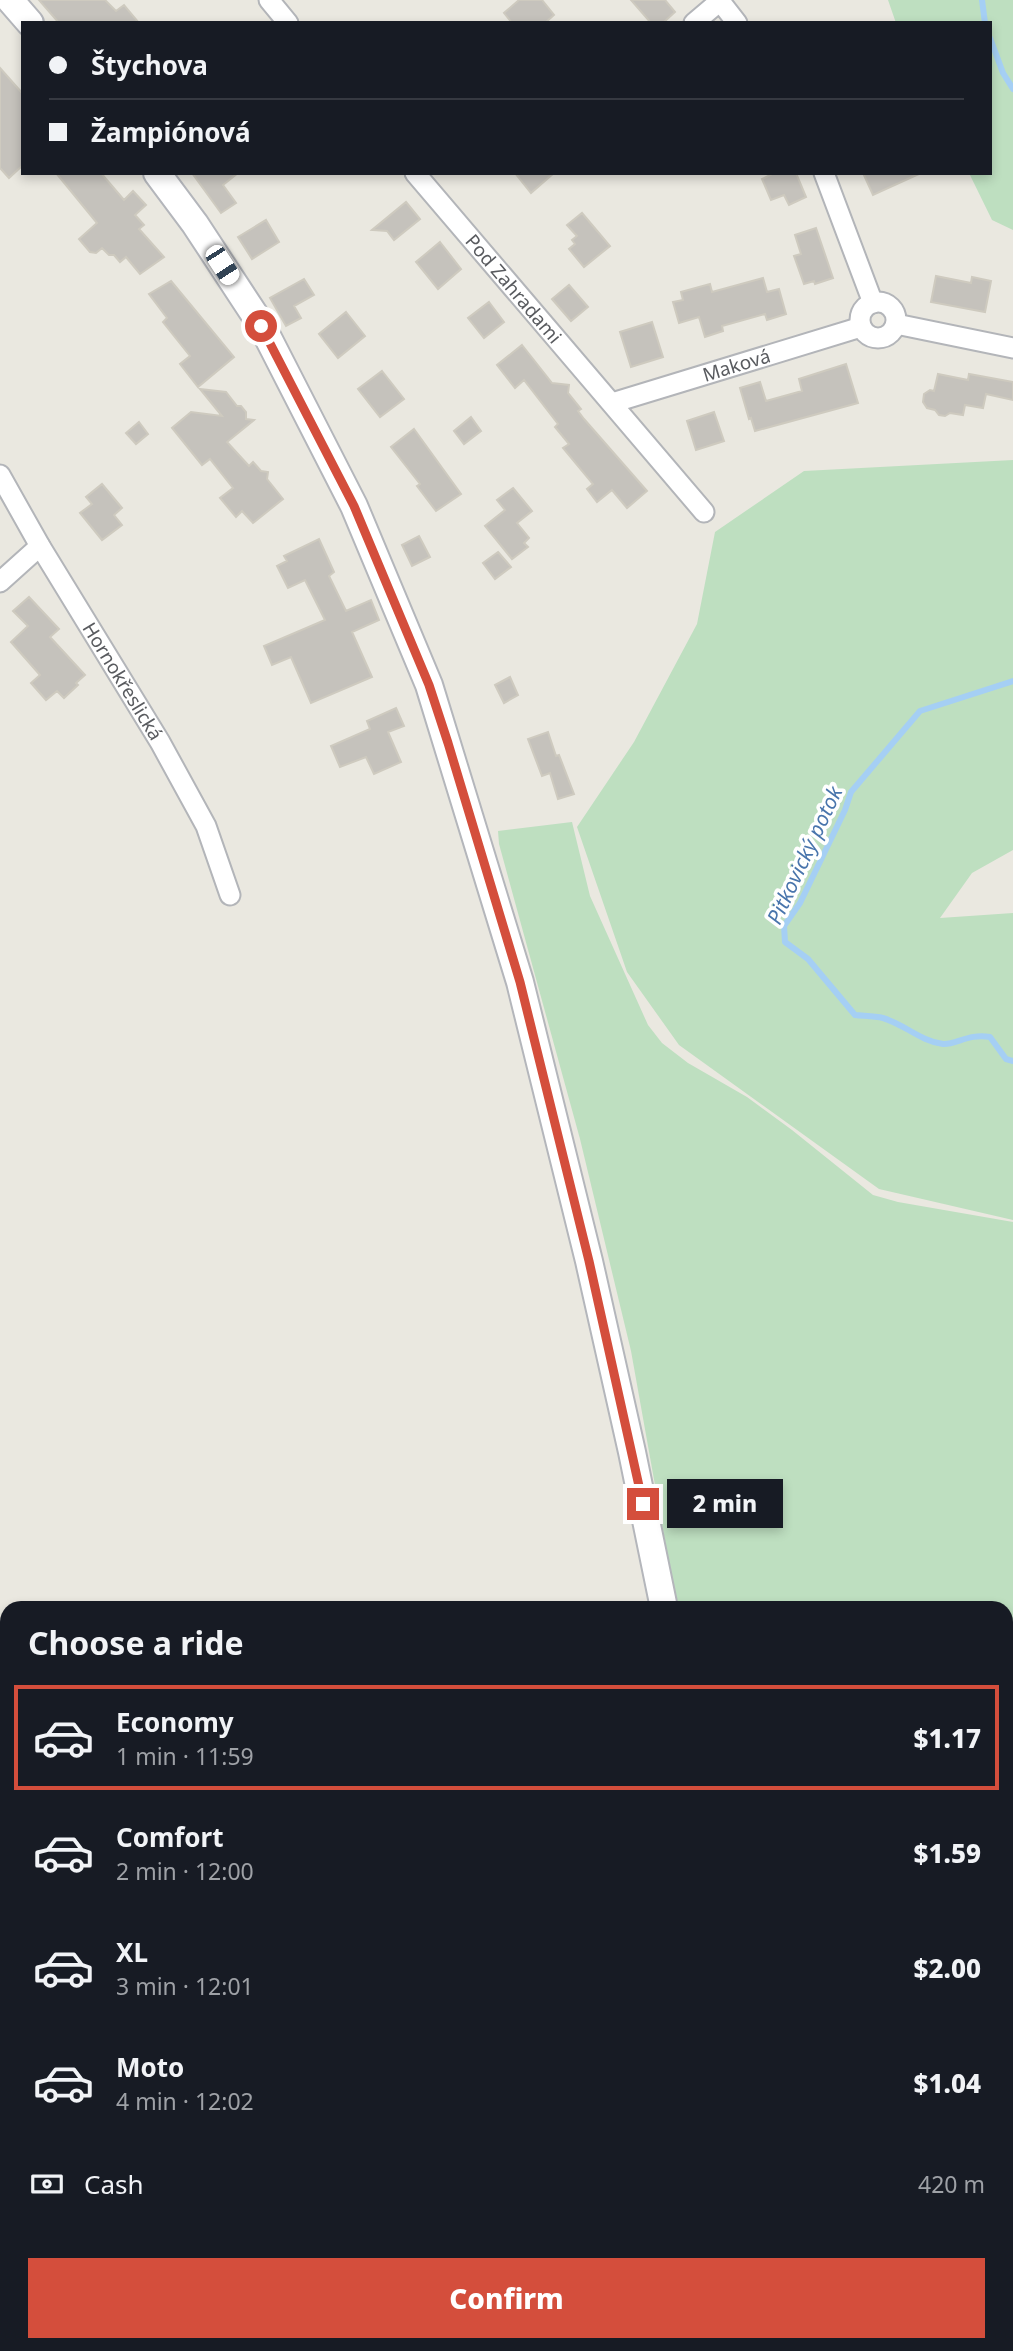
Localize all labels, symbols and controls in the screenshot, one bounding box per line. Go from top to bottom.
text: Štychova [91,47,208,83]
text: Žampiónová [91,114,250,150]
street label: Pod Zahradami [460,228,568,349]
car [202,242,243,288]
route start [245,310,277,342]
street label: Maková [699,342,773,388]
street label: Hornokřeslická [77,617,169,745]
water label: Pitkovický potok [760,780,849,929]
callout: 2 min [668,1480,783,1528]
text: 2 min [693,1487,757,1519]
route end [627,1488,659,1520]
text: Choose a ride [28,1621,244,1664]
text: Economy [116,1704,234,1740]
icon: car [32,1706,95,1769]
text: $1.17 [914,1720,981,1756]
text: 1 min · 11:59 [116,1740,254,1772]
text: Comfort [116,1819,224,1855]
icon: car [32,1821,95,1884]
text: $1.59 [914,1835,981,1871]
text: 2 min · 12:00 [116,1855,254,1887]
text: XL [116,1934,148,1970]
icon: car [32,1936,95,1999]
text: $2.00 [914,1950,981,1986]
text: 3 min · 12:01 [116,1970,254,2002]
text: Moto [116,2049,184,2085]
icon: car [32,2051,95,2114]
text: $1.04 [914,2065,981,2101]
text: 4 min · 12:02 [116,2085,254,2117]
icon: cash [28,2165,66,2203]
text: Cash [84,2166,144,2202]
text: 420 m [918,2168,985,2200]
button: Confirm [28,2258,985,2338]

